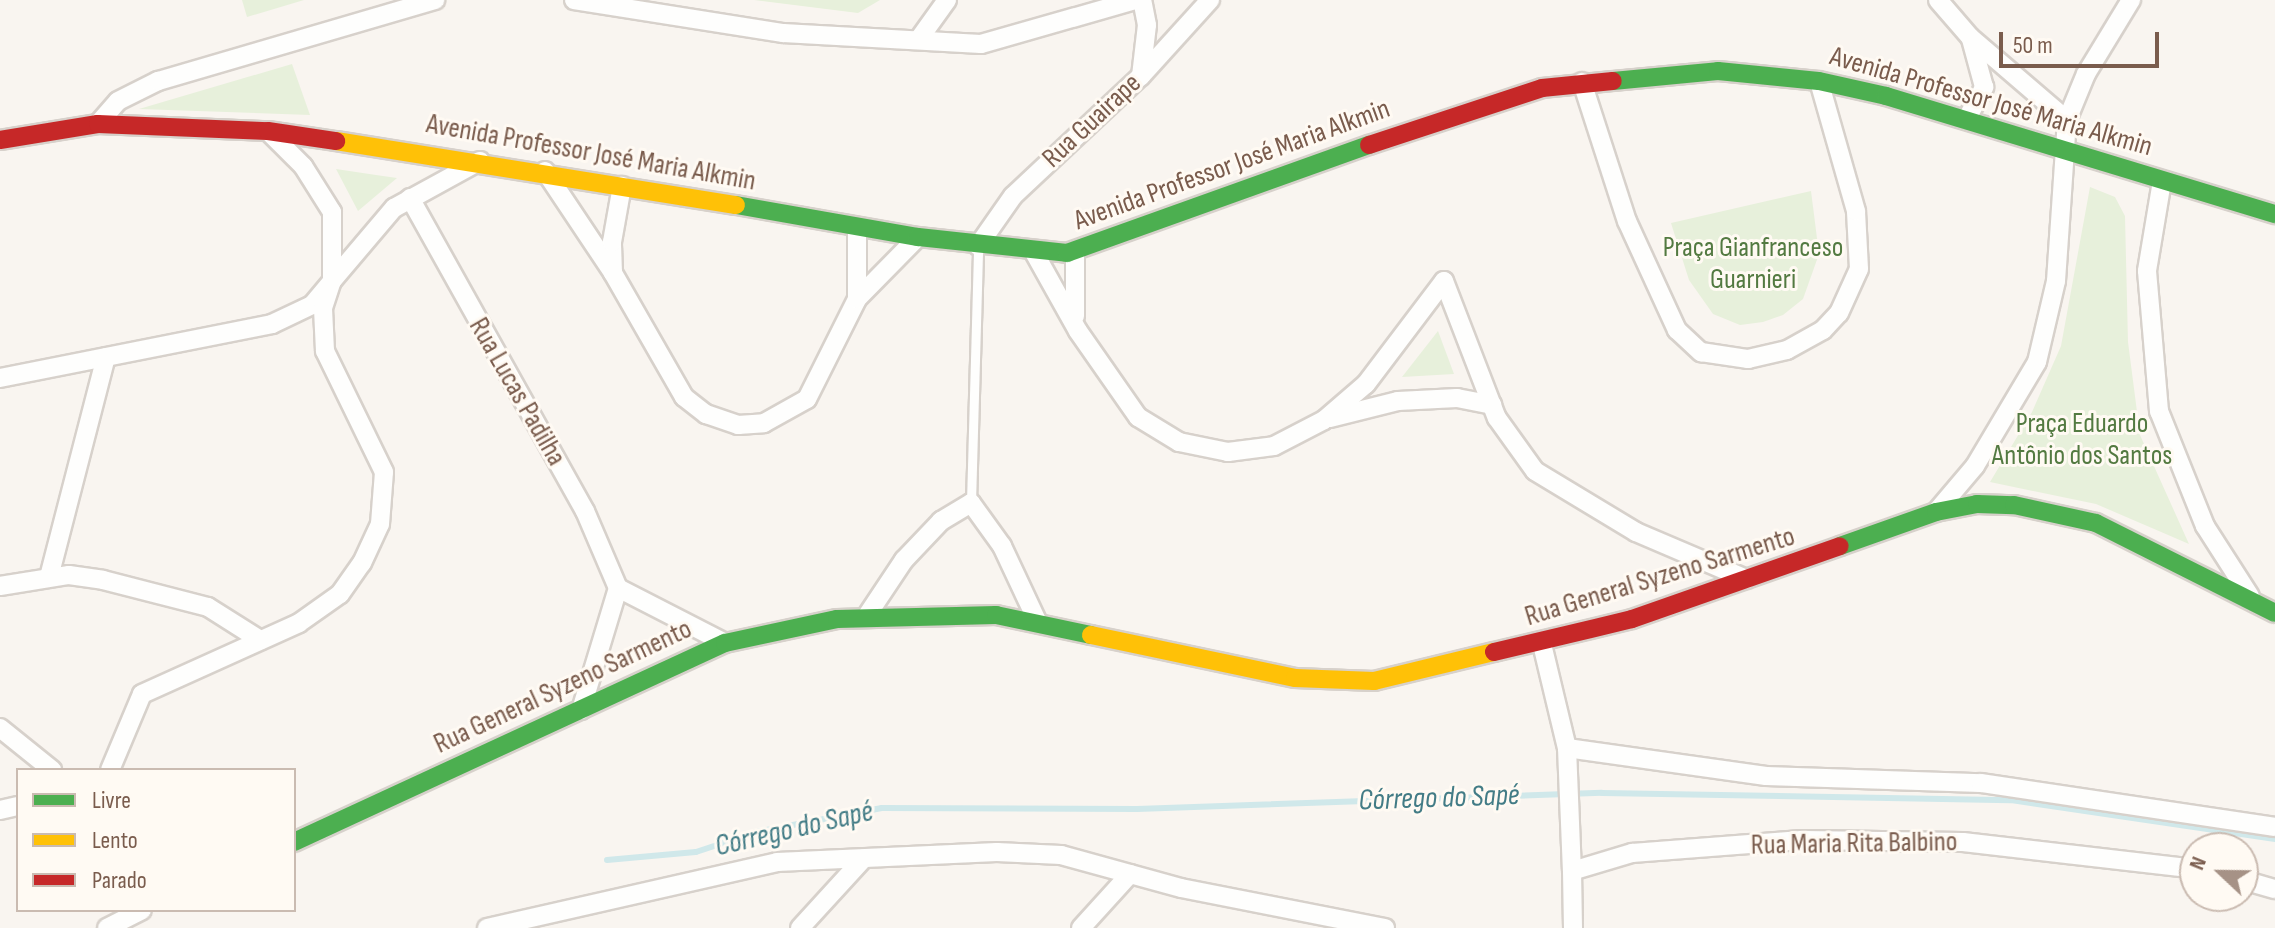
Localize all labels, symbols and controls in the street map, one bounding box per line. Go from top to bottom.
scale bar [2003,16,2163,66]
text: 50 m [2013,31,2053,60]
street label: Avenida Professor José Maria Alkmin [1826,40,2156,164]
street label: Rua Guairape [1036,67,1148,175]
street label: Avenida Professor José Maria Alkmin [1070,92,1394,238]
street label: Avenida Professor José Maria Alkmin [424,107,758,199]
park label: Praça Gianfranceso Guarnieri [1663,231,1843,297]
street label: Rua Lucas Padilha [461,312,573,472]
park label: Praça Eduardo Antônio dos Santos [1992,407,2172,473]
street label: Rua General Syzeno Sarmento [1521,520,1799,634]
street label: Rua General Syzeno Sarmento [429,613,697,761]
legend [16,768,296,912]
water label: Córrego do Sapé [1358,777,1520,819]
text: Livre [92,786,131,815]
water label: Córrego do Sapé [711,793,877,865]
street label: Rua Maria Rita Balbino [1750,825,1958,863]
text: Lento [92,826,138,855]
north arrow [2179,832,2259,912]
text: N [2183,853,2213,874]
text: Parado [92,866,147,895]

